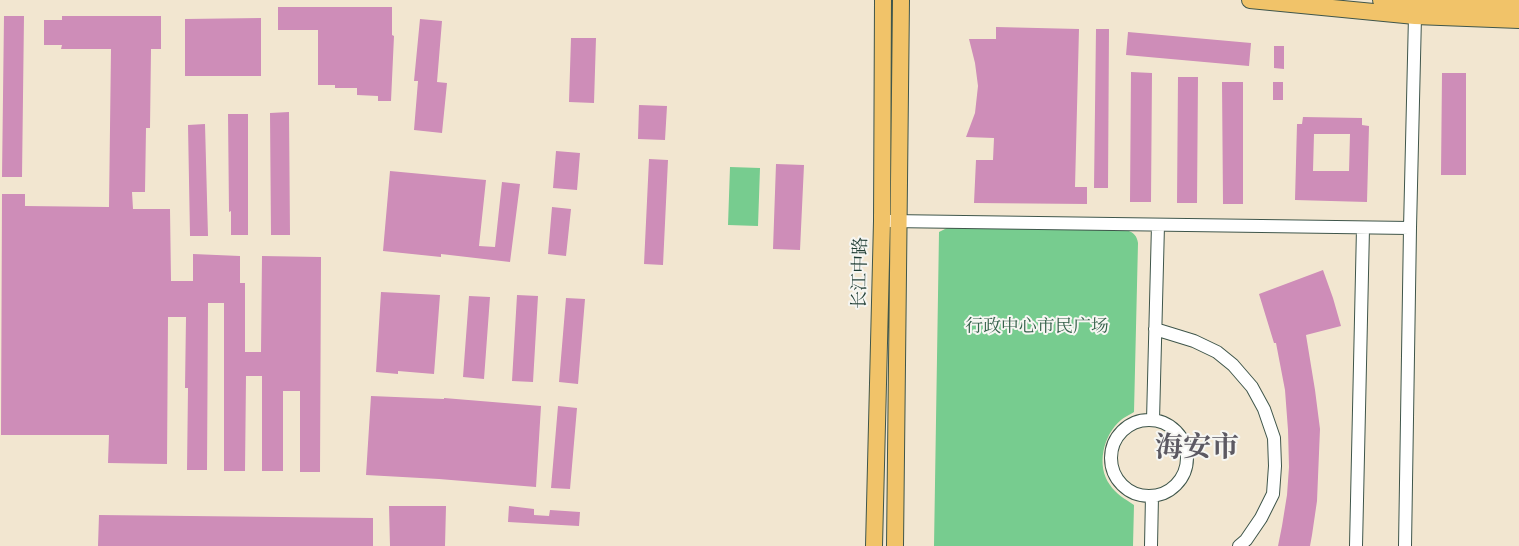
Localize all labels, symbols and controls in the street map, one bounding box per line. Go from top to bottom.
street label: 长江中路 [850,237,872,309]
park label: 行政中心市民广场 [965,317,1109,339]
district label: 海安市 [1155,432,1239,466]

